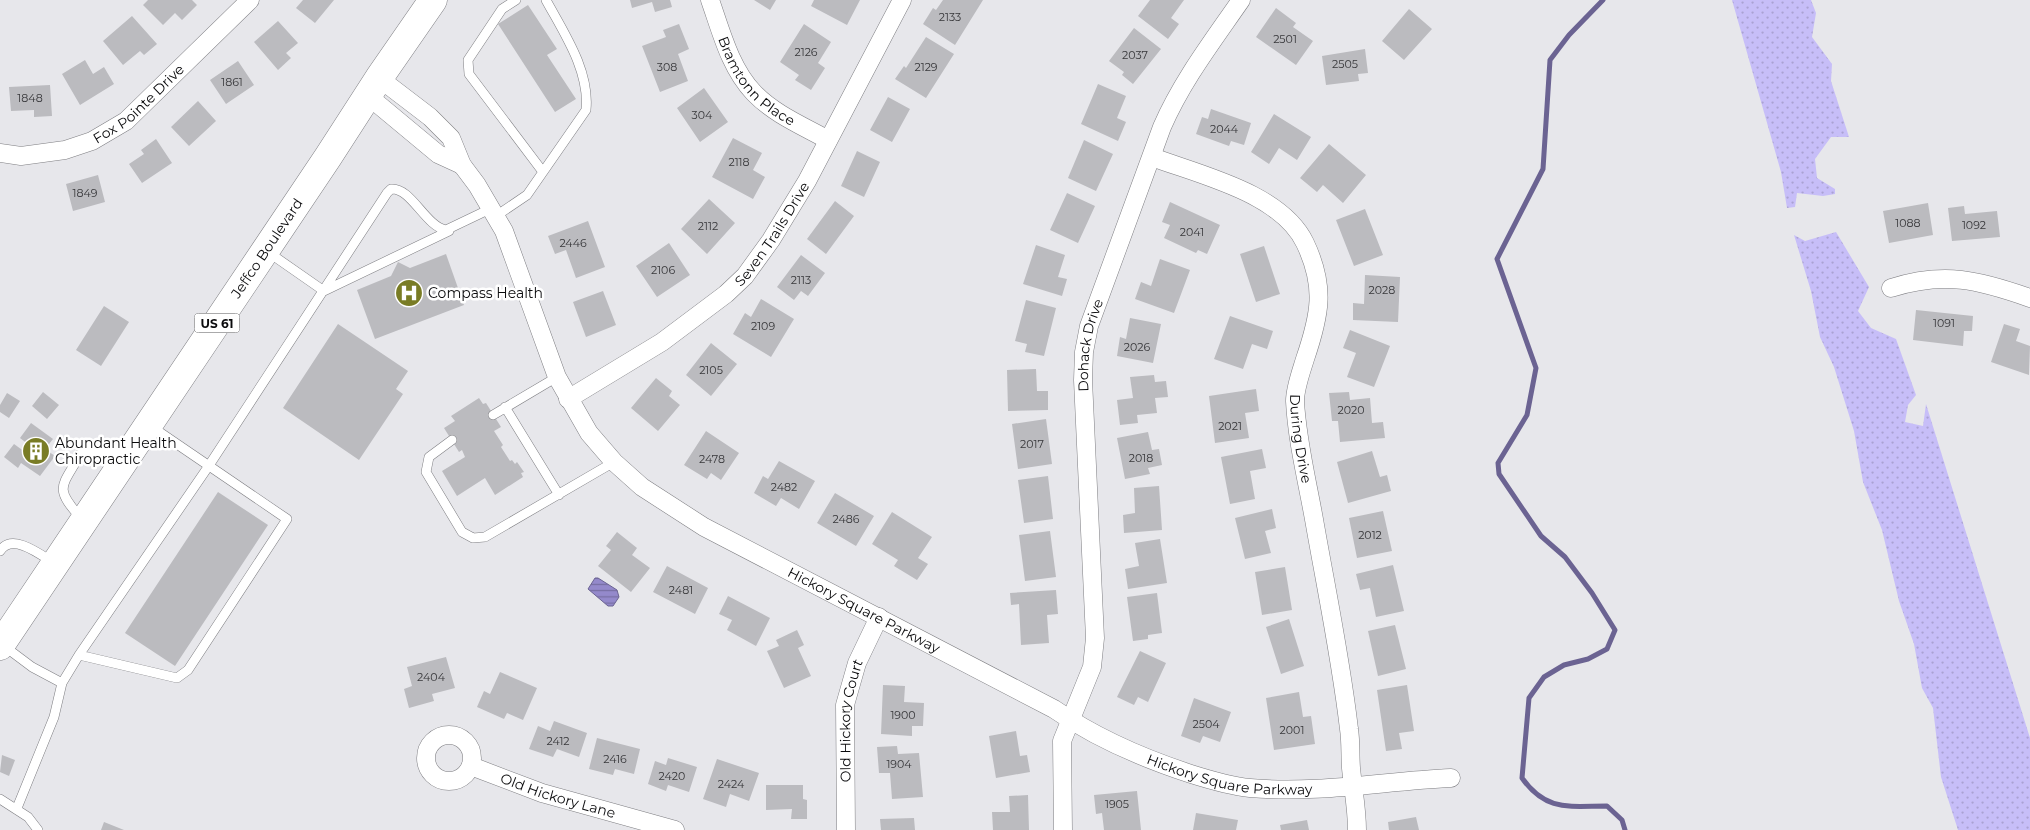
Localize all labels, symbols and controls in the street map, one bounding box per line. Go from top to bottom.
house number: 2133 [939,10,961,24]
house number: 2501 [1273,32,1297,46]
street label: Bramtonn Place [714,34,798,130]
house number: 2126 [794,45,818,59]
house number: 2037 [1122,48,1148,62]
house number: 2505 [1332,57,1358,71]
street label: Fox Pointe Drive [90,60,188,147]
house number: 308 [657,60,677,74]
house number: 2129 [914,60,938,74]
house number: 1861 [221,75,243,89]
house number: 1848 [17,91,43,105]
house number: 304 [692,108,713,122]
house number: 2044 [1210,122,1239,136]
house number: 2118 [728,155,750,169]
street label: Seven Trails Drive [731,179,813,290]
house number: 1849 [73,186,98,200]
street label: Jeffco Boulevard [226,195,307,302]
house number: 1088 [1895,216,1921,230]
house number: 1092 [1962,218,1986,232]
house number: 2112 [698,219,718,233]
house number: 2041 [1180,225,1204,239]
house number: 2446 [559,236,587,250]
house number: 2106 [651,263,675,277]
house number: 2113 [791,273,811,287]
hospital icon: Compass Health [394,278,424,308]
house number: 2028 [1369,283,1395,297]
place label: Compass Health [428,284,543,302]
street label: Dohack Drive [1074,296,1107,392]
road number: US 61 [194,314,240,332]
house number: 1091 [1933,316,1955,330]
house number: 2109 [751,319,775,333]
house number: 2026 [1124,340,1151,354]
house number: 2105 [699,363,723,377]
street label: During Drive [1286,394,1316,485]
house number: 2020 [1337,403,1365,417]
house number: 2021 [1218,419,1242,433]
place label: Abundant Health Chiropractic [55,434,177,468]
building icon: Abundant Health Chiropractic [21,436,51,466]
house number: 2017 [1020,437,1044,451]
house number: 2018 [1129,451,1153,465]
house number: 2478 [699,452,725,466]
house number: 2482 [771,480,797,494]
house number: 2486 [832,512,860,526]
house number: 2012 [1358,528,1382,542]
street label: Hickory Square Parkway [785,563,943,657]
house number: 2481 [669,583,693,597]
street label: Old Hickory Court [835,656,867,782]
house number: 2404 [417,670,446,684]
house number: 1900 [890,708,916,722]
house number: 2504 [1192,717,1220,731]
house number: 2001 [1280,723,1304,737]
house number: 2412 [546,734,570,748]
street label: Hickory Square Parkway [1144,750,1313,799]
house number: 2416 [603,752,627,766]
house number: 1904 [886,757,912,771]
street label: Old Hickory Lane [498,769,618,822]
house number: 2420 [659,769,685,783]
house number: 2424 [718,777,745,791]
house number: 1905 [1105,797,1129,811]

